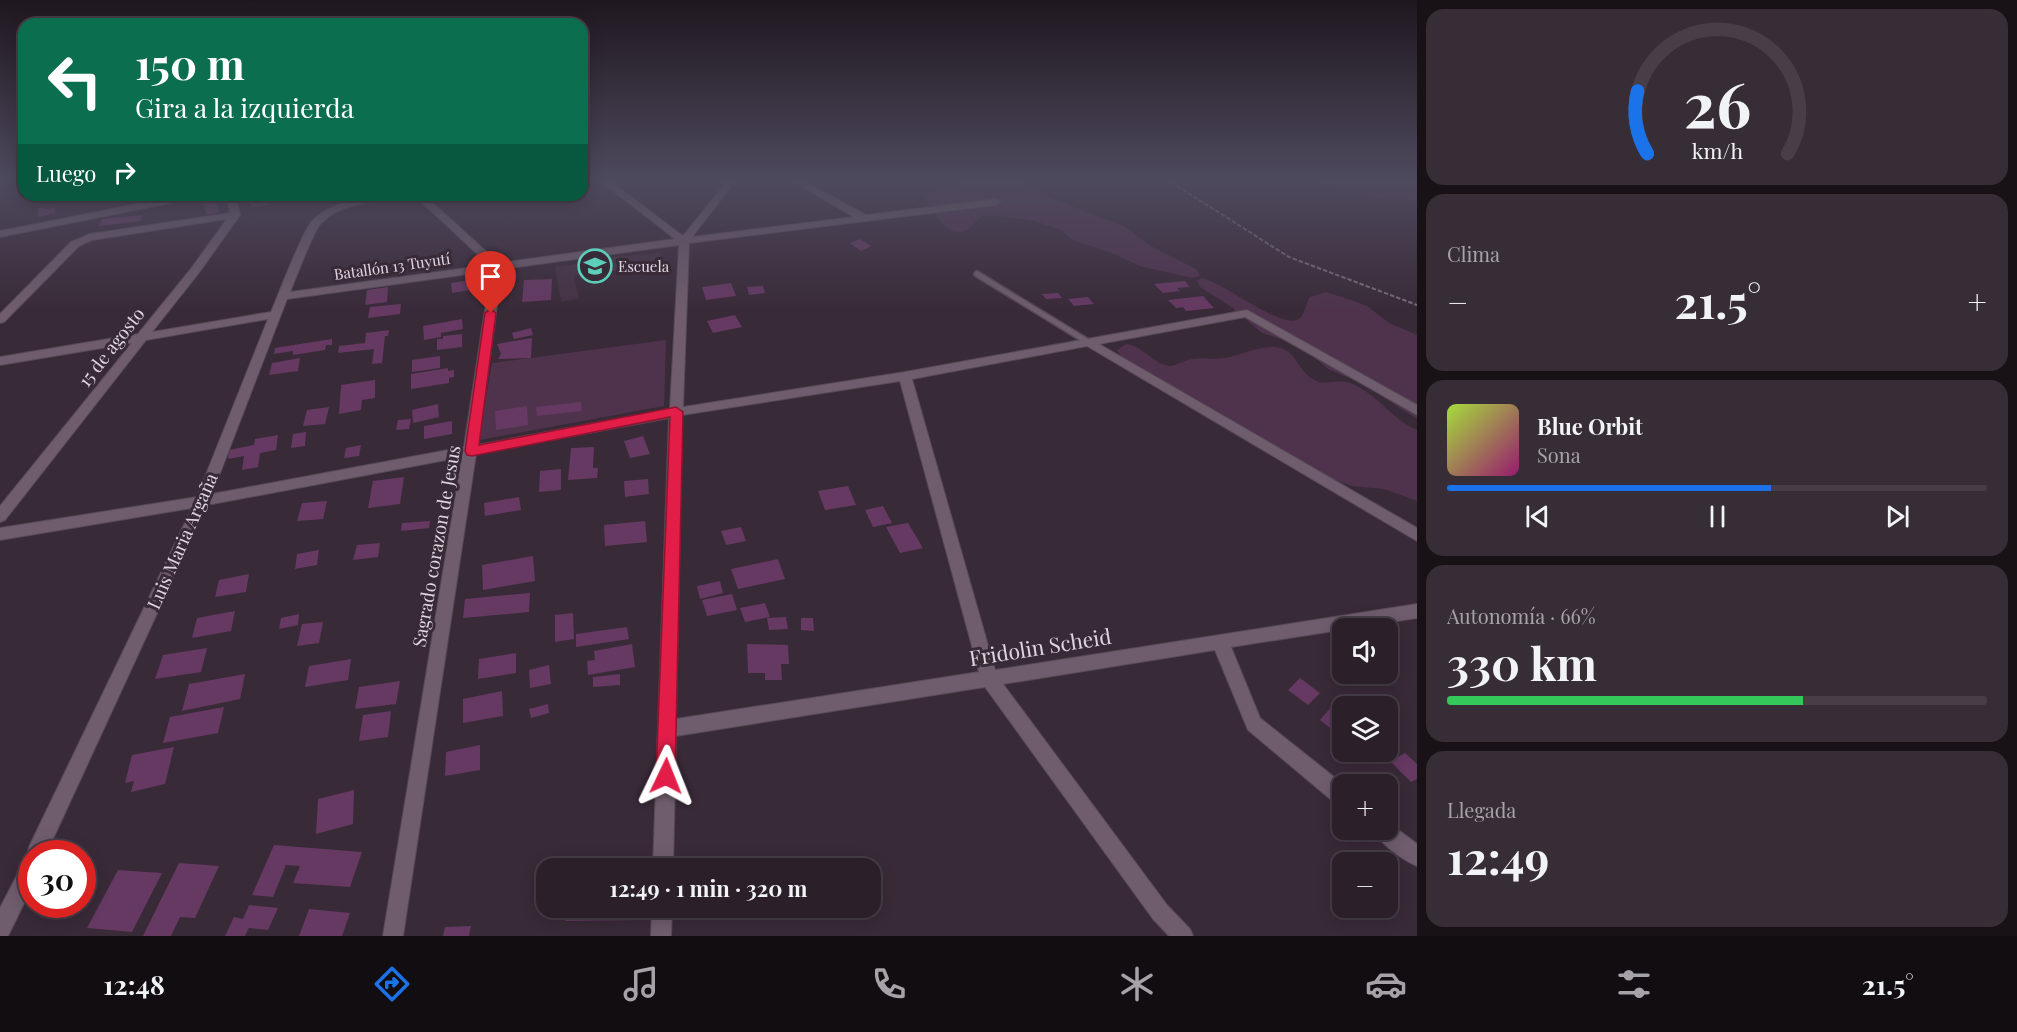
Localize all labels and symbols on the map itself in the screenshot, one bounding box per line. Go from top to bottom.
street label: Batallón 13 Tuyutí [333,248,452,284]
school or university icon: Escuela [577,248,613,284]
pin [465,251,516,313]
place label: Escuela [618,256,670,276]
street label: 15 de agosto [72,302,150,392]
street label: Sagrado corazon de Jesus [406,443,466,649]
street label: Luis Maria Argaña [141,469,223,613]
street label: Fridolin Scheid [967,621,1113,671]
position arrow [634,744,698,808]
speed limit sign: 30 [18,840,96,918]

